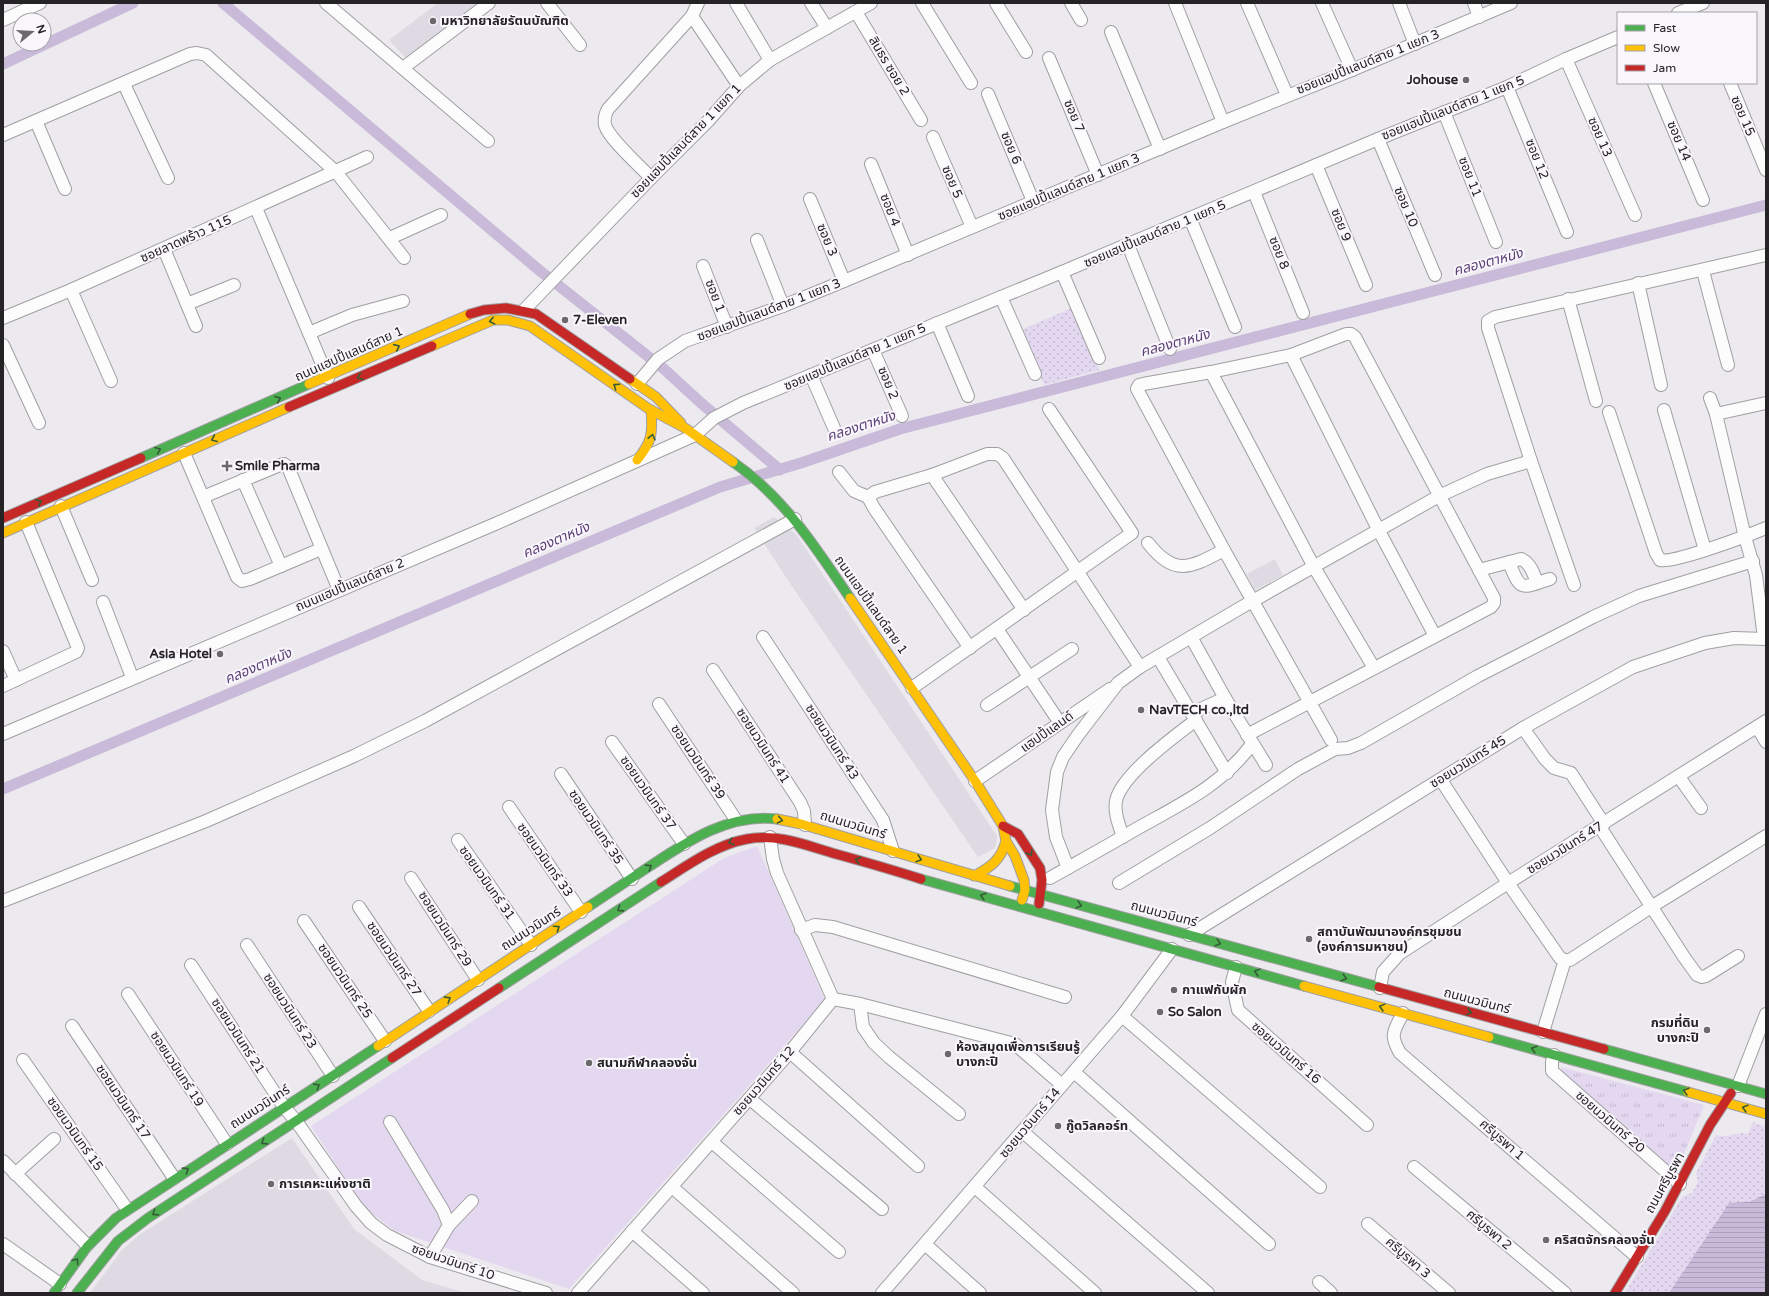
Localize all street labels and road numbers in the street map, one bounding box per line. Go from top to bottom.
street label: ซอยแฮปปี้แลนด์สาย 1 แยก 3 [1293,24,1442,98]
street label: สินธร ซอย 2 [865,34,913,98]
street label: ซอยแฮปปี้แลนด์สาย 1 แยก 5 [1378,70,1527,144]
street label: ซอยแฮปปี้แลนด์สาย 1 แยก 1 [626,79,745,202]
street label: ซอย 15 [1727,93,1759,139]
street label: ซอย 7 [1060,97,1088,135]
street label: ซอย 13 [1584,115,1616,159]
street label: ซอย 14 [1663,118,1695,164]
street label: ซอย 6 [997,129,1025,167]
street label: ซอย 12 [1522,136,1552,182]
street label: ซอยแฮปปี้แลนด์สาย 1 แยก 3 [995,148,1142,224]
street label: ซอย 11 [1455,154,1485,200]
street label: ซอย 5 [938,163,966,201]
street label: ซอย 10 [1390,184,1422,230]
street label: ซอย 4 [876,191,904,229]
street label: ซอยแฮปปี้แลนด์สาย 1 แยก 5 [1081,195,1228,271]
street label: ซอย 9 [1327,206,1355,244]
street label: ซอยลาดพร้าว 115 [138,212,234,266]
street label: ซอย 3 [813,221,841,259]
street label: ซอย 8 [1265,234,1293,272]
street label: ซอยแฮปปี้แลนด์สาย 1 แยก 3 [694,273,843,345]
street label: ซอย 1 [701,277,729,315]
street label: ซอยแฮปปี้แลนด์สาย 1 แยก 5 [781,318,928,394]
street label: ถนนแฮปปี้แลนด์สาย 1 [292,321,406,385]
street label: ซอย 2 [874,364,902,402]
street label: ถนนแฮปปี้แลนด์สาย 1 [831,551,913,657]
street label: ถนนแฮปปี้แลนด์สาย 2 [292,553,407,615]
street label: ซอยนวมินทร์ 43 [802,701,862,783]
street label: ซอยนวมินทร์ 41 [733,705,793,787]
street label: แฮปปี้แลนด์ [1016,706,1077,756]
street label: ซอยนวมินทร์ 39 [667,722,729,802]
street label: ซอยนวมินทร์ 45 [1427,732,1509,792]
street label: ซอยนวมินทร์ 37 [617,753,679,833]
street label: ซอยนวมินทร์ 35 [565,787,627,867]
street label: ถนนนวมินทร์ [818,807,889,843]
street label: ซอยนวมินทร์ 47 [1524,818,1606,878]
street label: ซอยนวมินทร์ 33 [514,820,576,900]
street label: ซอยนวมินทร์ 31 [456,843,518,923]
street label: ซอยนวมินทร์ 29 [415,888,475,970]
street label: ถนนนวมินทร์ [1129,897,1200,931]
street label: ถนนนวมินทร์ [498,903,565,954]
street label: ซอยนวมินทร์ 27 [363,919,425,999]
street label: ซอยนวมินทร์ 25 [314,941,376,1021]
street label: ซอยนวมินทร์ 23 [260,970,320,1052]
street label: ถนนนวมินทร์ [1442,984,1513,1018]
street label: ซอยนวมินทร์ 21 [208,995,268,1077]
street label: ซอยนวมินทร์ 16 [1248,1019,1324,1087]
street label: ซอยนวมินทร์ 19 [147,1028,207,1110]
street label: ซอยนวมินทร์ 12 [730,1043,798,1119]
street label: ซอยนวมินทร์ 17 [92,1062,154,1142]
street label: ถนนนวมินทร์ [227,1081,294,1132]
street label: ซอยนวมินทร์ 14 [996,1085,1064,1161]
street label: ซอยนวมินทร์ 20 [1572,1088,1648,1156]
street label: ซอยนวมินทร์ 15 [44,1094,106,1174]
street label: ศรีบูรพา 1 [1476,1116,1528,1164]
street label: ถนนศรีบูรพา [1642,1150,1688,1216]
street label: ศรีบูรพา 2 [1463,1206,1515,1254]
street label: ศรีบูรพา 3 [1382,1234,1434,1282]
street label: ซอยนวมินทร์ 10 [409,1240,497,1284]

